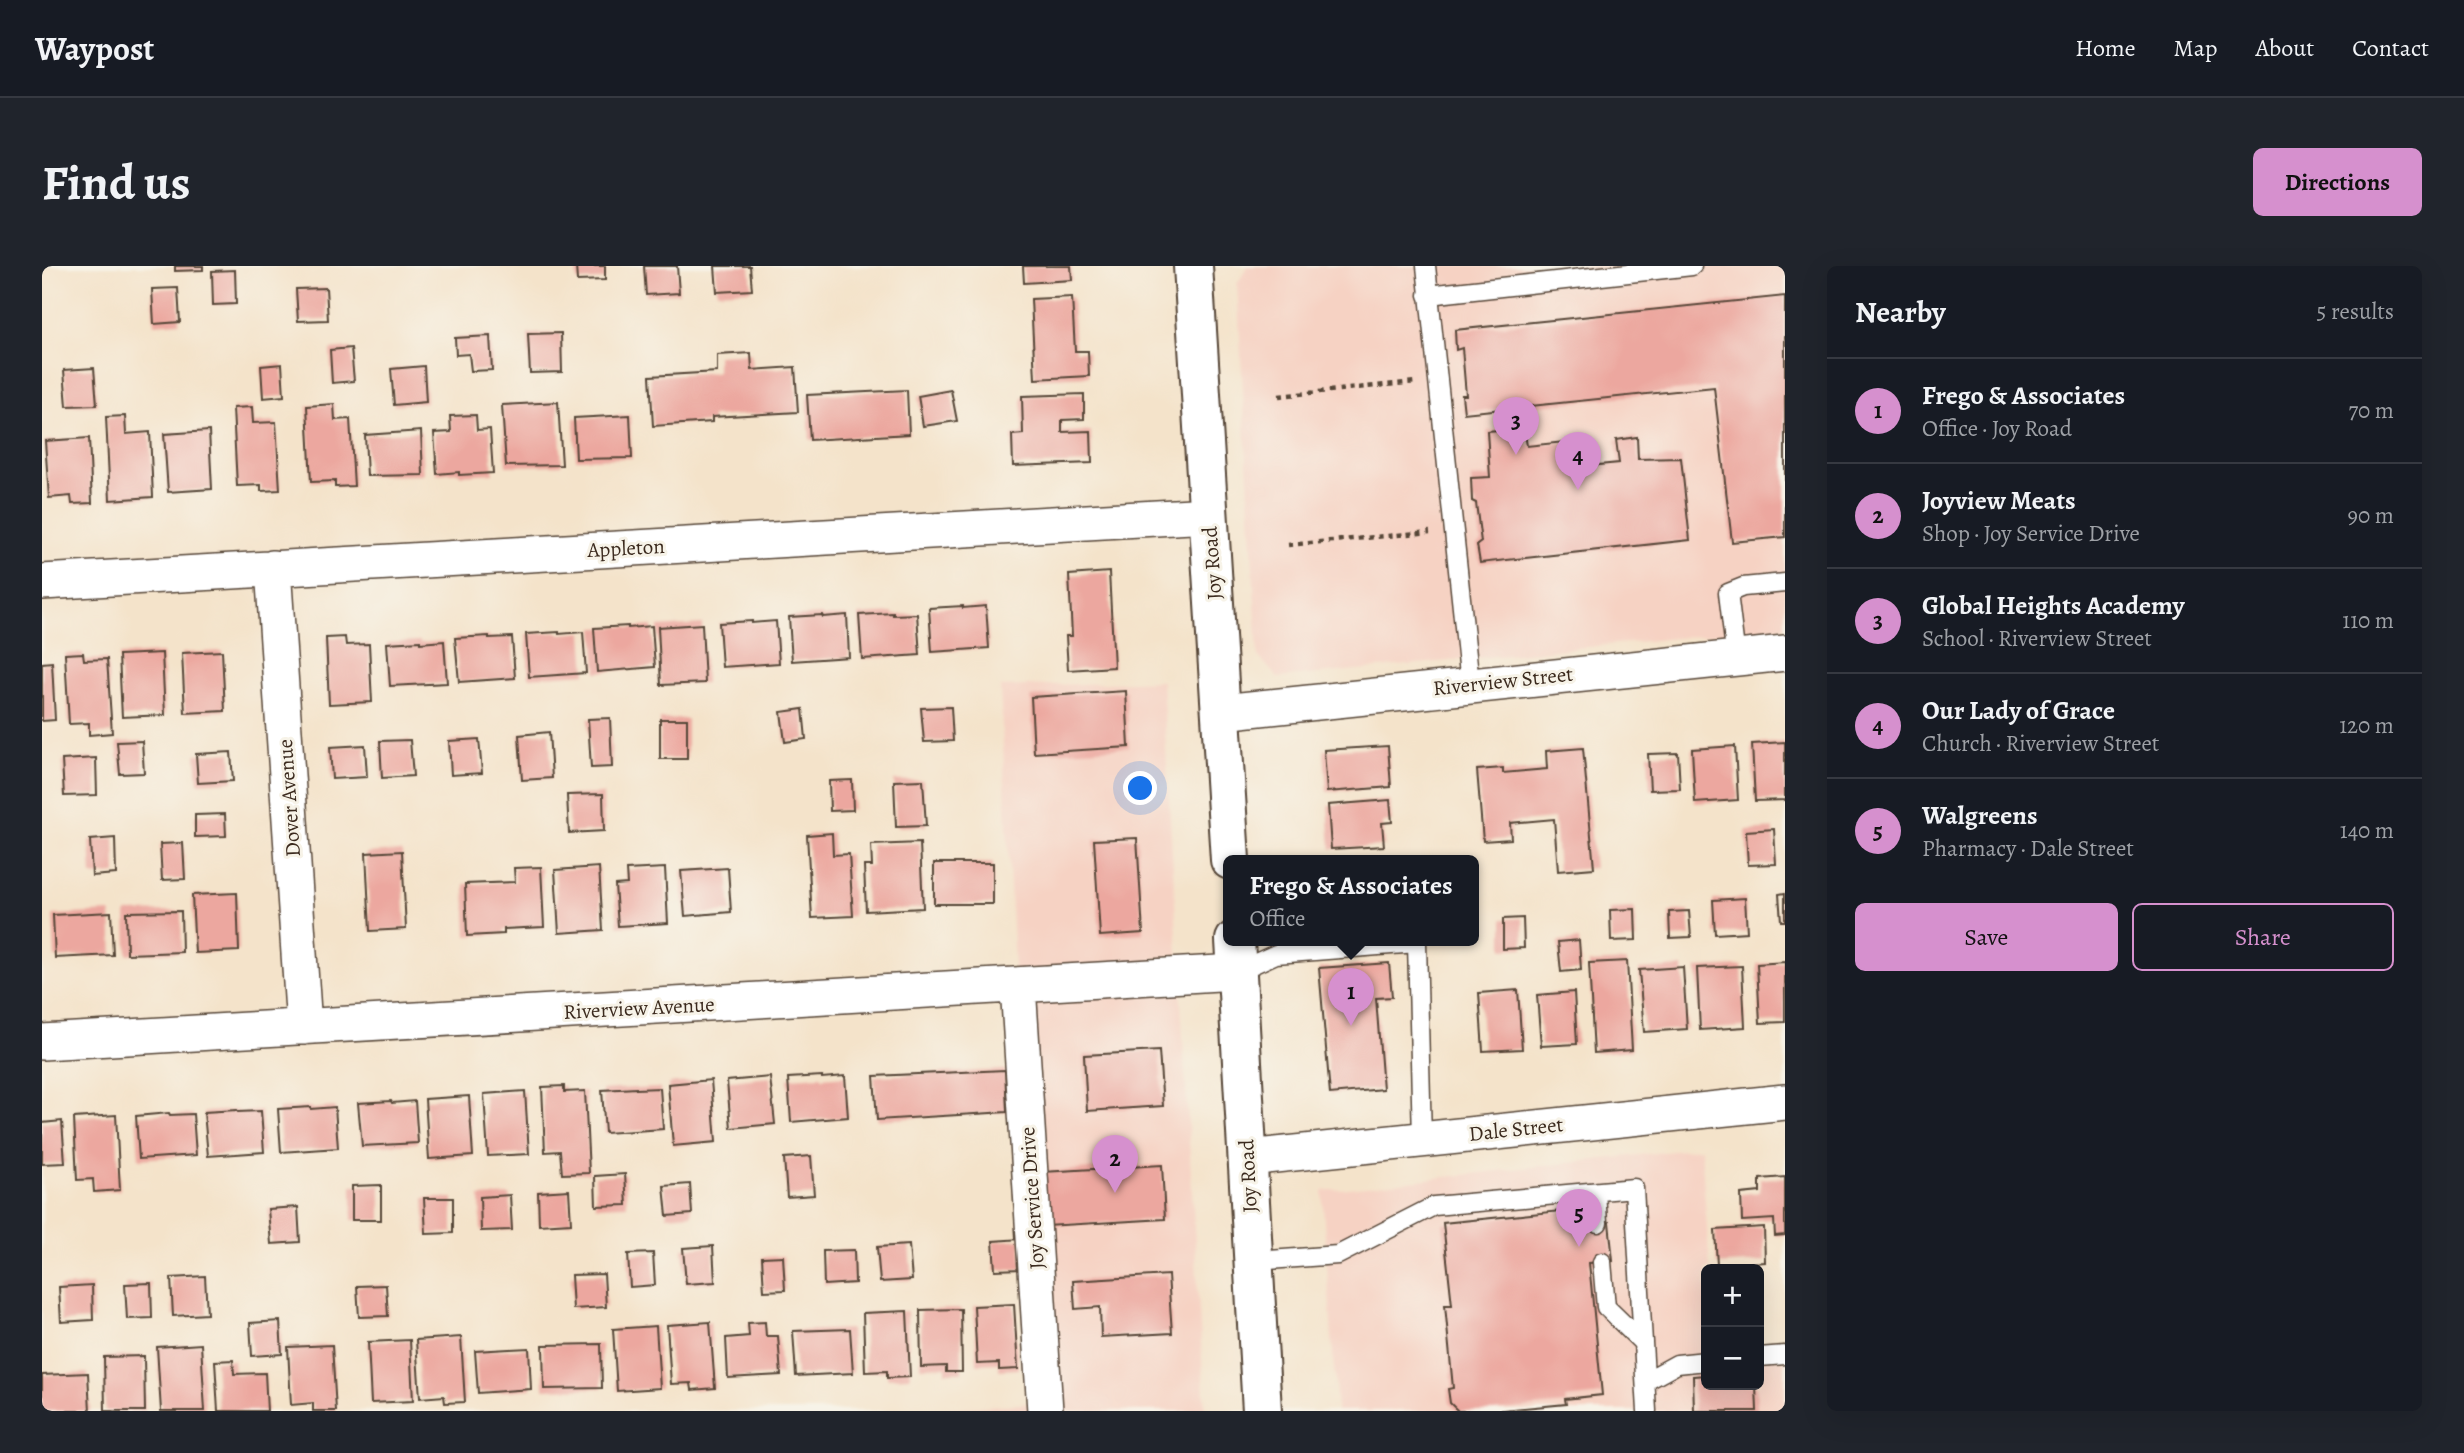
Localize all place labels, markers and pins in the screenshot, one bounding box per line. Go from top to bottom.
pin: 3 [1493,397,1539,455]
pin: 4 [1555,432,1601,490]
pin: 1 [1328,968,1374,1026]
pin: 2 [1092,1135,1138,1193]
pin: 5 [1556,1189,1602,1247]

